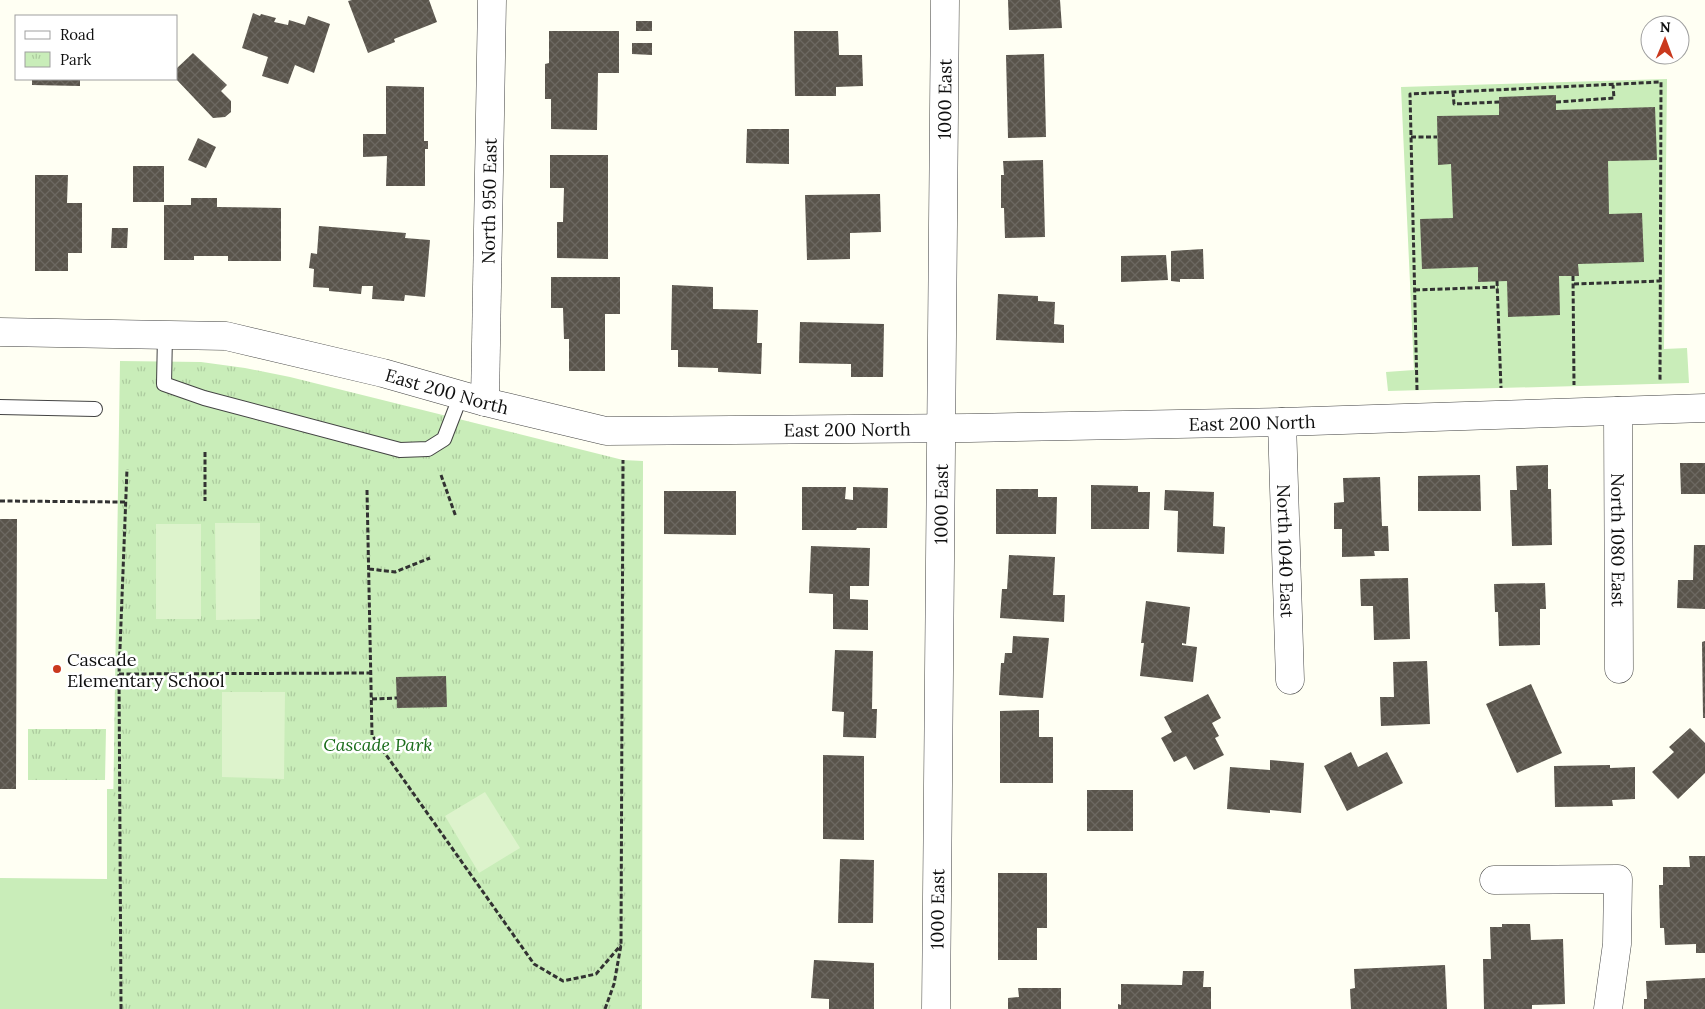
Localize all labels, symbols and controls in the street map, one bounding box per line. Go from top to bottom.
legend [15,15,178,80]
north arrow [1640,15,1690,65]
text: N [1660,18,1671,36]
text: Road [60,25,95,44]
text: Park [60,50,91,69]
street label: 1000 East [932,59,956,139]
street label: North 950 East [476,138,501,264]
street label: East 200 North [383,363,511,419]
street label: East 200 North [1188,409,1316,435]
street label: East 200 North [784,417,911,441]
street label: 1000 East [929,464,952,544]
street label: North 1080 East [1607,473,1630,607]
street label: North 1040 East [1272,484,1300,618]
place label: Cascade Elementary School [67,648,225,692]
marker: Cascade Elementary School [51,663,63,675]
park label: Cascade Park [323,733,433,756]
street label: 1000 East [925,869,949,949]

